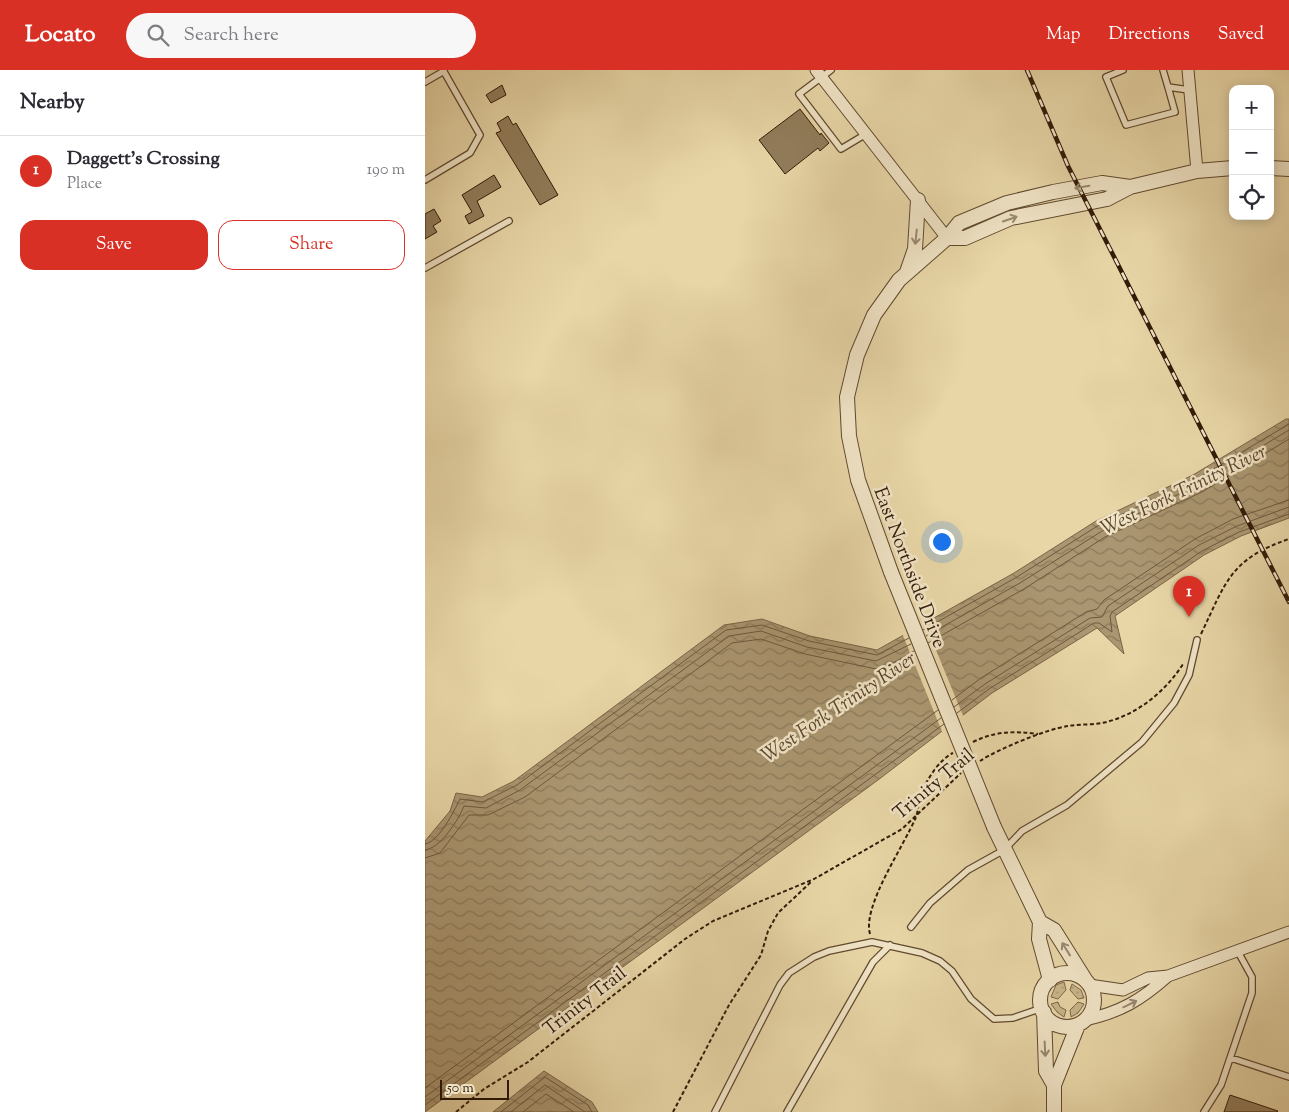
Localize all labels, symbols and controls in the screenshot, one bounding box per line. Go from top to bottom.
search box [126,13,476,58]
text: Locato [25,18,96,52]
icon: search [144,21,172,49]
text: Search here [184,22,279,49]
text: Map [1046,22,1081,48]
text: Directions [1109,22,1190,48]
text: Saved [1218,22,1264,48]
map controls [1229,85,1274,220]
button: + [1229,85,1274,130]
text: Nearby [20,88,85,118]
button: − [1229,130,1274,175]
text: Daggett's Crossing [67,146,220,173]
text: 1 [33,159,39,182]
text: 190 m [367,159,405,182]
text: Place [67,173,102,196]
button: locate [1229,175,1274,220]
one-way arrow [1074,183,1090,193]
one-way arrow [1001,214,1017,224]
button: Save [20,220,208,270]
button: Share [218,220,405,270]
one-way arrow [911,229,921,245]
water label: West Fork Trinity River [1096,438,1272,544]
street label: East Northside Drive [866,484,952,652]
your location [929,529,955,555]
pin: 1 [1173,576,1205,617]
water label: West Fork Trinity River [756,645,923,771]
street label: Trinity Trail [888,743,981,827]
one-way arrow [1060,942,1070,956]
street label: Trinity Trail [538,961,633,1043]
one-way arrow [1122,999,1137,1008]
one-way arrow [1041,1041,1050,1057]
scale bar [440,1077,509,1100]
text: 50 m [447,1079,474,1099]

